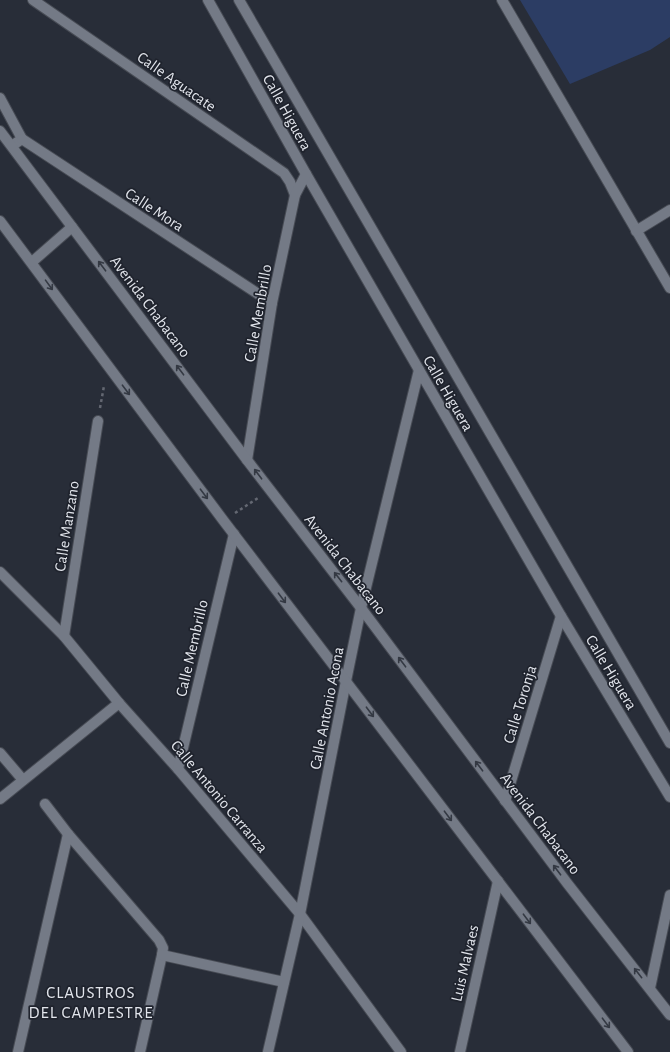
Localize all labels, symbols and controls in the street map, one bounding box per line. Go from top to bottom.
street label: Calle Aguacate [134,49,219,115]
street label: Calle Higuera [260,72,315,153]
street label: Calle Mora [122,185,187,235]
street label: Avenida Chabacano [107,253,193,360]
one-way arrow [98,261,106,272]
street label: Calle Membrillo [242,263,274,363]
one-way arrow [45,280,53,291]
street label: Calle Higuera [420,353,476,434]
one-way arrow [176,365,184,376]
one-way arrow [122,384,130,395]
one-way arrow [254,469,262,480]
street label: Calle Manzano [52,480,82,573]
one-way arrow [199,489,208,500]
street label: Avenida Chabacano [301,512,389,618]
one-way arrow [333,572,342,583]
one-way arrow [278,592,287,603]
street label: Calle Membrillo [173,598,211,698]
street label: Calle Higuera [583,632,640,713]
street label: Calle Antonio Acona [307,645,347,771]
one-way arrow [397,657,406,668]
street label: Calle Toronja [500,663,540,746]
one-way arrow [366,706,374,717]
street label: Calle Antonio Carranza [168,737,271,856]
one-way arrow [475,761,483,772]
street label: Avenida Chabacano [497,770,583,877]
one-way arrow [444,810,453,821]
one-way arrow [553,865,562,876]
one-way arrow [523,914,531,925]
street label: Luis Malvaes [448,923,482,1003]
one-way arrow [633,967,642,978]
district label: CLAUSTROS DEL CAMPESTRE [29,984,153,1021]
one-way arrow [601,1017,610,1028]

